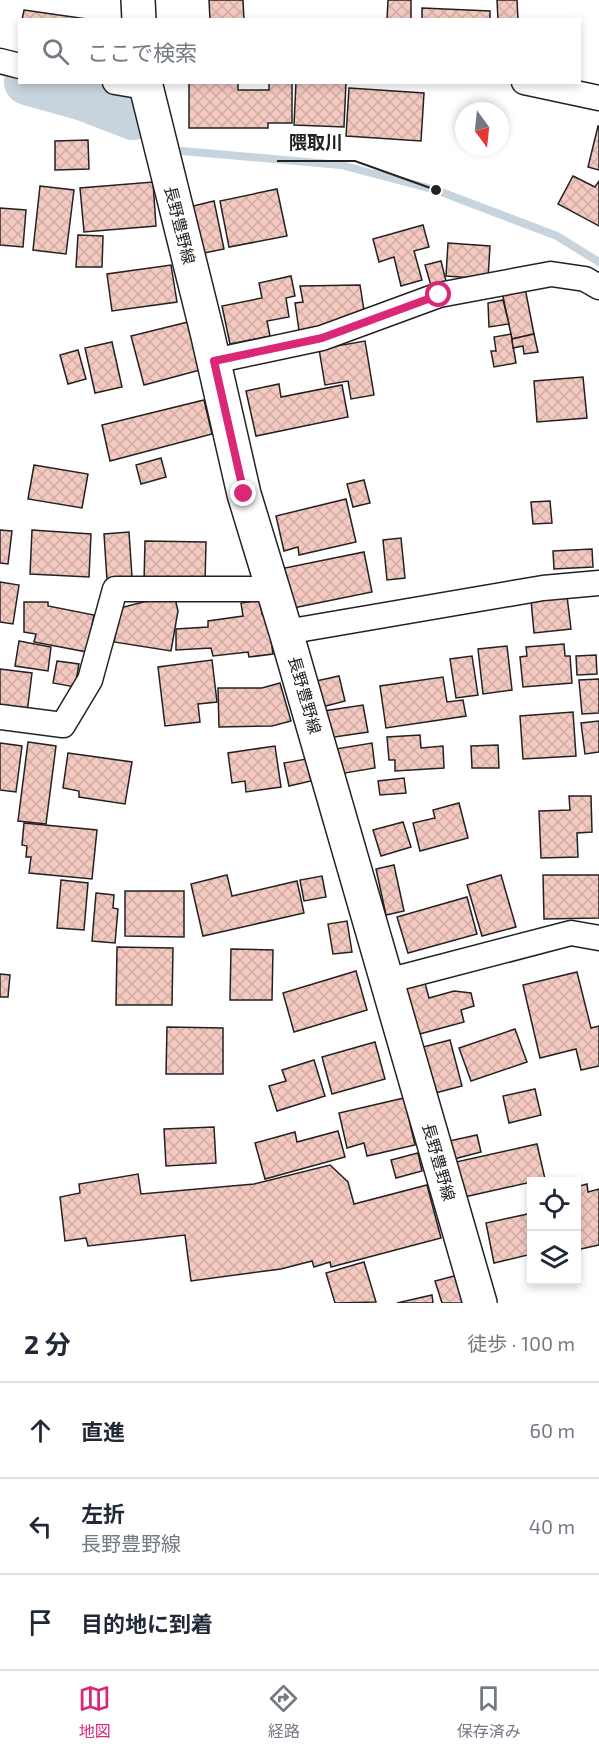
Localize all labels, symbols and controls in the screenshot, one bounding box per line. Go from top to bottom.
search box [18,18,581,84]
icon: search [39,35,72,68]
text: ここで検索 [87,39,197,65]
north arrow [455,102,509,156]
callout: 隈取川 [277,125,355,161]
text: 隈取川 [289,131,343,153]
street label: 長野豊野線 [162,184,199,266]
route start [425,281,451,307]
route end [230,480,256,506]
street label: 長野豊野線 [285,654,326,736]
street label: 長野豊野線 [419,1121,460,1203]
map controls [527,1177,581,1285]
button: locate [527,1177,581,1231]
button: layers [527,1231,581,1285]
text: 2 分 [24,1328,71,1359]
text: 徒歩 · 100 m [467,1331,575,1355]
icon: ahead [24,1414,57,1447]
text: 直進 [81,1418,125,1444]
text: 60 m [530,1418,575,1442]
text: 左折 [81,1500,125,1526]
icon: left [24,1510,57,1543]
text: 40 m [529,1514,575,1538]
text: 長野豊野線 [81,1531,181,1555]
icon: arrive [24,1606,57,1639]
text: 目的地に到着 [81,1610,213,1636]
tab: 地図 [78,1682,111,1742]
tab: 経路 [267,1682,300,1742]
tab: 保存済み [457,1682,521,1742]

